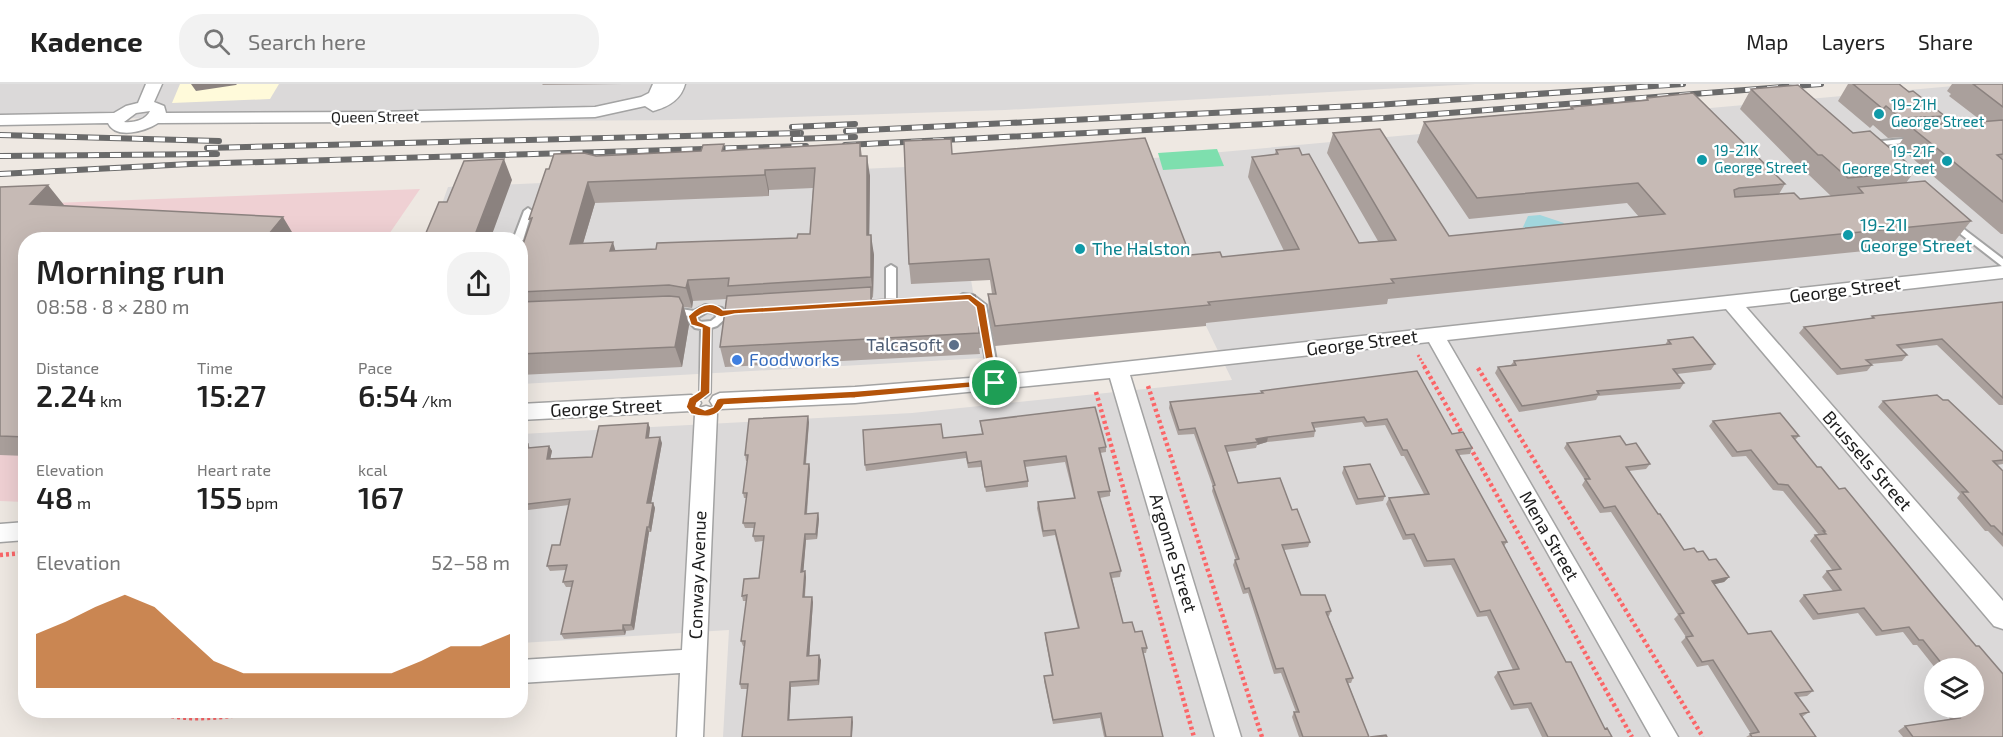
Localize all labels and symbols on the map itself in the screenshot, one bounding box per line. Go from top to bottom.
place label: 19-21H George Street [1891,95,1985,130]
street label: Queen Street [331,106,420,127]
marker: 19-21H George Street [1872,107,1886,121]
place label: 19-21K George Street [1714,141,1808,176]
place label: 19-21F George Street [1842,142,1935,177]
marker: 19-21K George Street [1695,153,1709,167]
marker: 19-21F George Street [1940,154,1954,168]
place label: 19-21I George Street [1860,213,1972,256]
marker: 19-21I George Street [1841,228,1855,242]
place label: The Halston [1092,237,1191,259]
marker: The Halston [1073,242,1087,256]
street label: George Street [1788,271,1902,307]
street label: George Street [1305,324,1419,360]
place label: Talcasoft [866,333,942,355]
marker: Talcasoft [947,338,961,352]
place label: Foodworks [749,348,840,370]
marker: Foodworks [730,353,744,367]
pin [969,357,1020,408]
street label: George Street [549,393,663,421]
street label: Brussels Street [1818,406,1917,515]
street label: Mena Street [1515,487,1584,584]
street label: Argonne Street [1145,491,1203,615]
street label: Conway Avenue [684,510,710,640]

